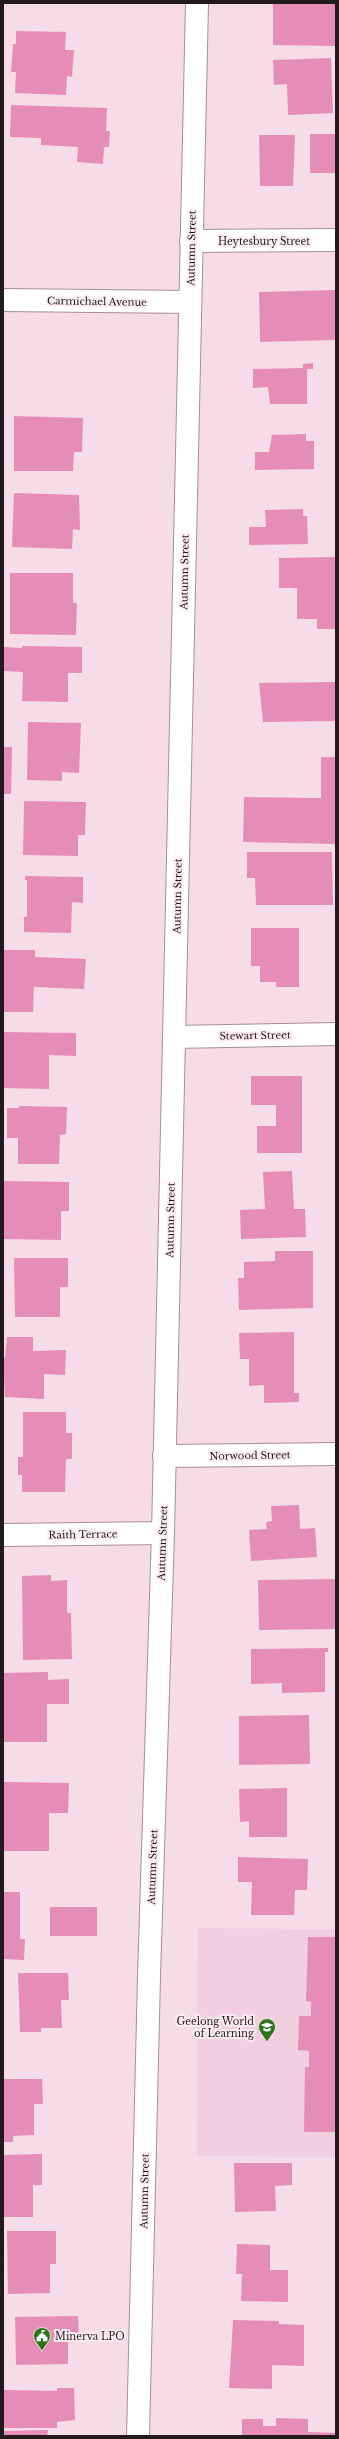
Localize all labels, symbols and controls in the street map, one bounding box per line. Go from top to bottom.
street label: Autumn Street [184,210,199,287]
street label: Heytesbury Street [218,235,310,248]
street label: Carmichael Avenue [47,294,147,309]
street label: Autumn Street [177,534,192,611]
street label: Autumn Street [170,858,185,935]
street label: Stewart Street [219,1028,291,1043]
street label: Autumn Street [163,1182,178,1259]
street label: Norwood Street [209,1448,291,1463]
street label: Autumn Street [155,1505,170,1582]
street label: Raith Terrace [48,1527,118,1542]
street label: Autumn Street [145,1829,160,1906]
place label: Geelong World of Learning [177,2015,255,2040]
school or university icon: Geelong World of Learning [257,2017,277,2042]
street label: Autumn Street [137,2153,152,2230]
public building icon: Minerva LPO [32,2326,52,2351]
place label: Minerva LPO [55,2330,125,2343]

